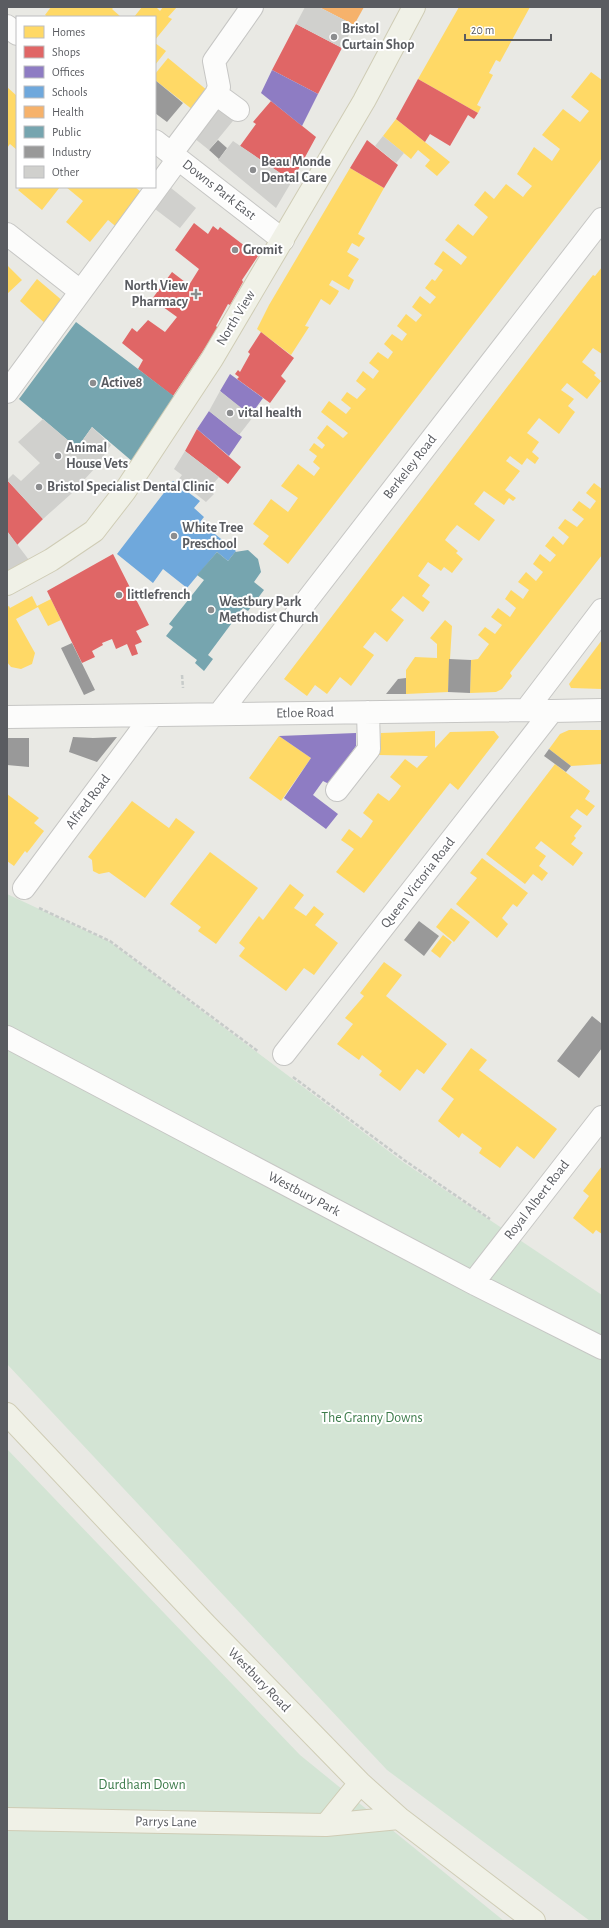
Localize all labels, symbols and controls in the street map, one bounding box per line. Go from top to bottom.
legend [16,16,156,188]
scale bar [465,16,551,42]
place label: Bristol Curtain Shop [342,22,414,52]
text: 20 m [471,24,494,36]
text: Homes [52,26,85,38]
marker: Bristol Curtain Shop [329,32,339,42]
text: Shops [52,46,80,58]
text: Offices [52,66,85,78]
text: Schools [52,86,87,98]
text: Health [52,106,84,118]
text: Public [52,126,81,138]
text: Industry [52,146,91,159]
place label: Beau Monde Dental Care [261,155,331,185]
street label: Downs Park East [180,157,259,223]
marker: Beau Monde Dental Care [248,165,258,175]
text: Other [52,166,79,178]
place label: Gromit [243,243,283,257]
marker: Gromit [230,245,240,255]
place label: North View Pharmacy [124,279,189,309]
street label: North View [214,287,258,348]
marker: North View Pharmacy [191,289,201,299]
place label: Active8 [101,376,143,390]
marker: Active8 [88,378,98,388]
place label: vital health [238,406,302,420]
marker: vital health [225,408,235,418]
street label: Berkeley Road [381,432,439,502]
place label: Animal House Vets [66,441,128,471]
marker: Animal House Vets [53,451,63,461]
place label: Bristol Specialist Dental Clinic [47,480,215,494]
marker: Bristol Specialist Dental Clinic [34,482,44,492]
place label: White Tree Preschool [182,521,244,551]
marker: White Tree Preschool [169,531,179,541]
place label: littlefrench [127,588,190,602]
marker: littlefrench [114,590,124,600]
place label: Westbury Park Methodist Church [219,595,319,625]
marker: Westbury Park Methodist Church [206,605,216,615]
street label: Etloe Road [276,705,334,721]
street label: Alfred Road [63,772,113,832]
street label: Queen Victoria Road [378,835,458,931]
street label: Royal Albert Road [502,1158,572,1242]
street label: Westbury Park [266,1169,343,1219]
park label: The Granny Downs [321,1411,423,1425]
street label: Westbury Road [225,1645,293,1715]
park label: Durdham Down [98,1778,186,1792]
street label: Parrys Lane [135,1814,197,1830]

